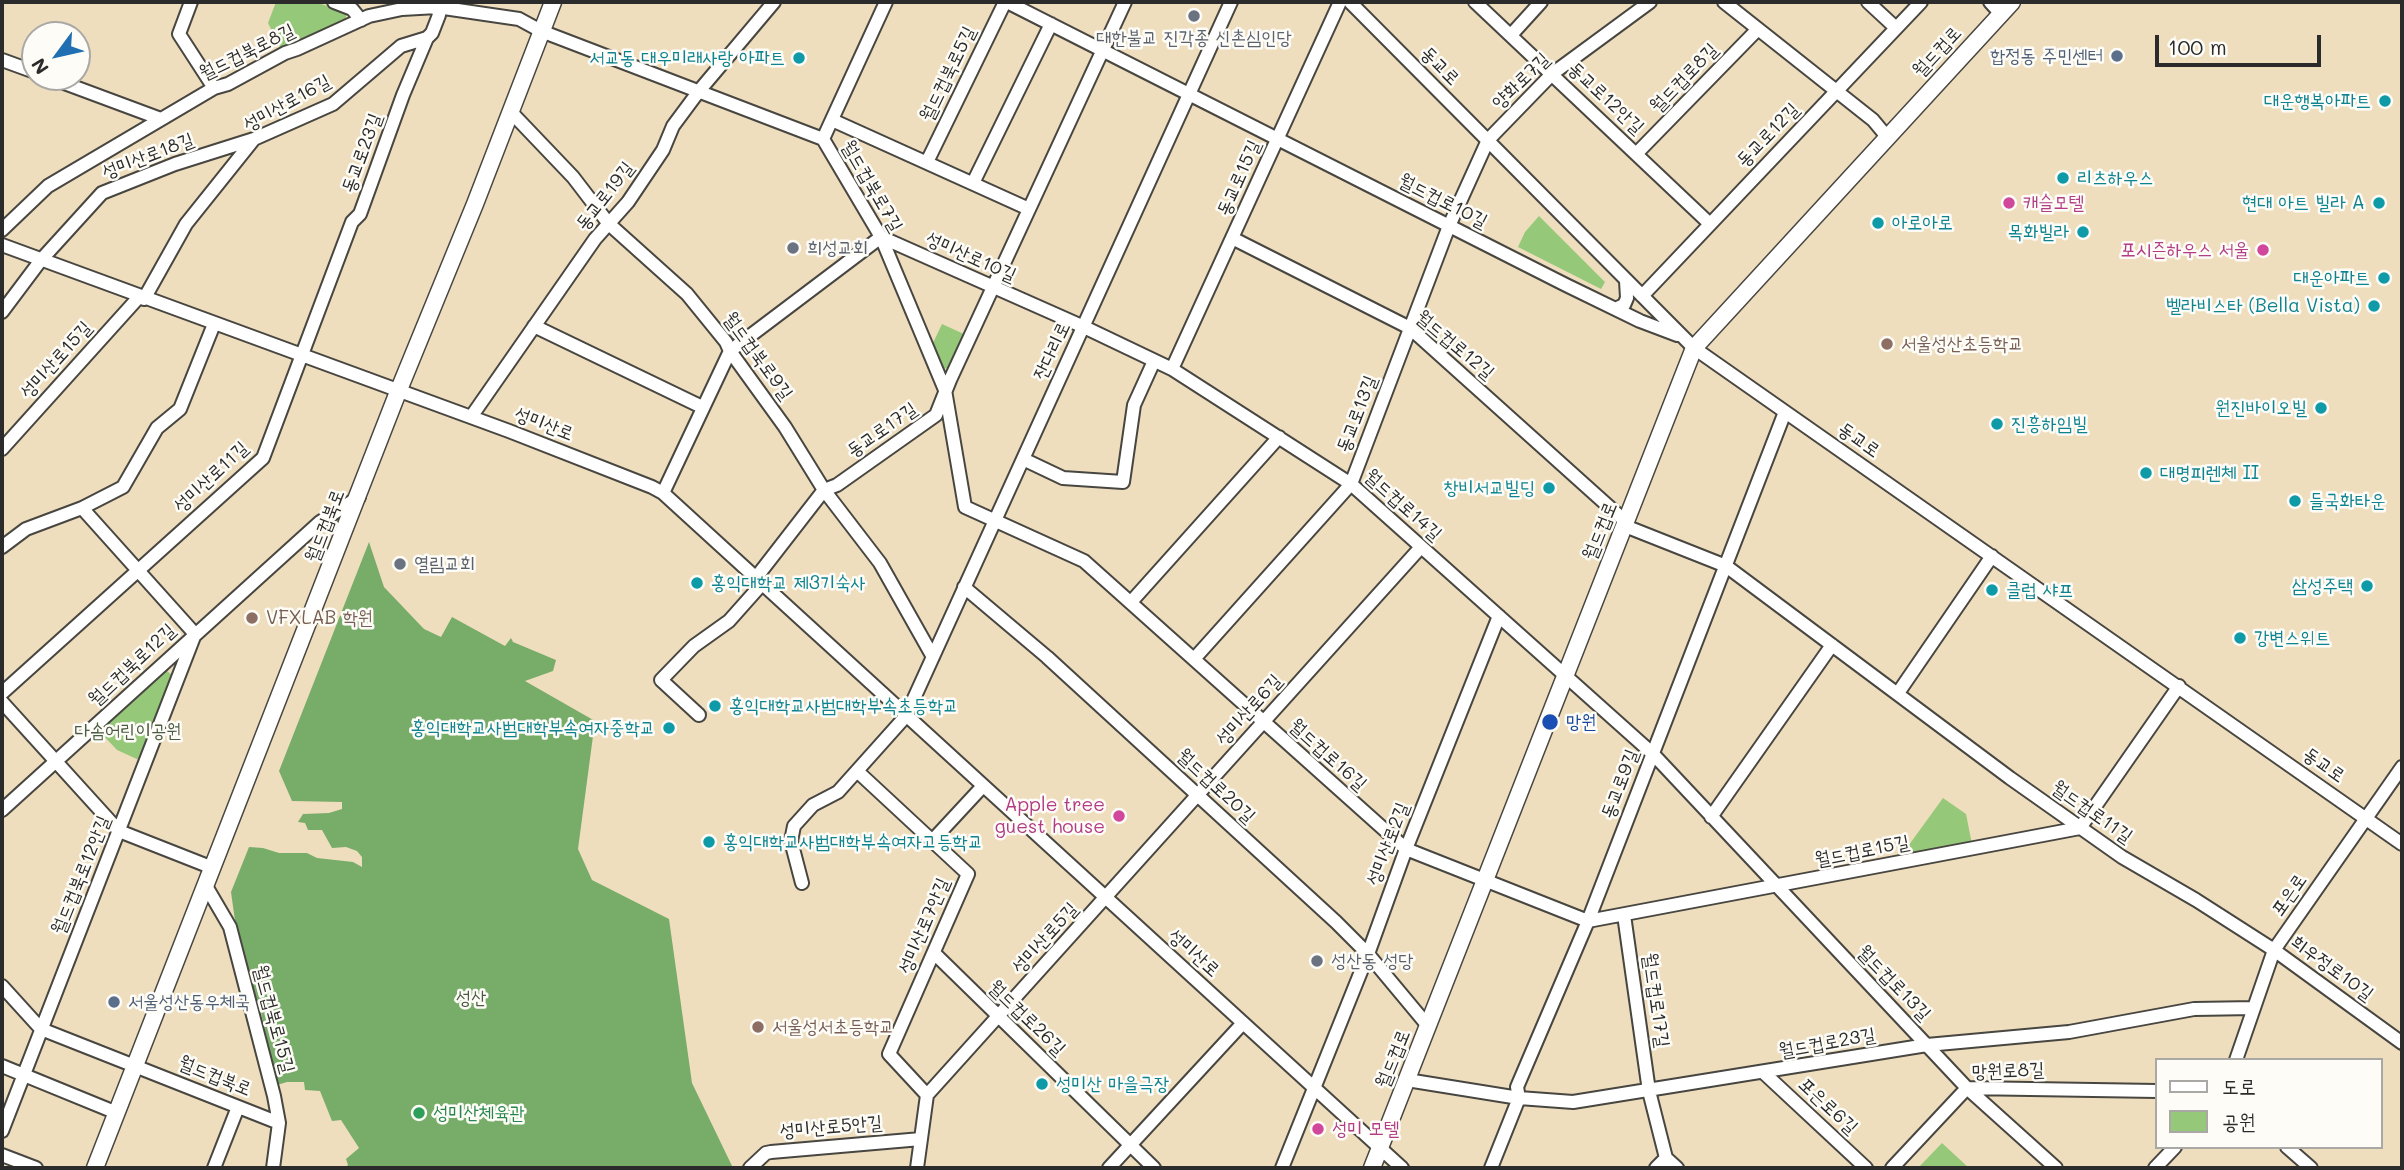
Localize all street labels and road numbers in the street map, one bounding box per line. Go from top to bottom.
street label: 월드컵북로8길 [196,19,298,85]
street label: 월드컵로 [1908,22,1966,82]
street label: 월드컵북로5길 [915,23,981,125]
street label: 월드컵로8길 [1645,38,1723,118]
street label: 동교로 [1416,42,1464,90]
street label: 양화로7길 [1487,48,1555,114]
street label: 동교로12안길 [1563,57,1649,139]
street label: 성미산로16길 [239,70,335,136]
street label: 동교로12길 [1732,98,1804,172]
street label: 동교로23길 [337,110,387,196]
street label: 성미산로18길 [99,128,197,184]
street label: 월드컵북로7길 [837,136,907,236]
street label: 동교로15길 [1212,136,1266,220]
street label: 동교로19길 [571,157,639,235]
street label: 월드컵로10길 [1395,169,1491,233]
street label: 성미산로10길 [922,227,1020,287]
street label: 월드컵로12길 [1411,306,1499,384]
street label: 월드컵북로9길 [719,308,797,404]
street label: 성미산로15길 [15,317,97,403]
street label: 잔다리로 [1029,318,1075,384]
street label: 동교로13길 [1332,372,1382,456]
street label: 동교로17길 [843,398,921,462]
street label: 성미산로 [511,402,577,446]
street label: 동교로 [1834,418,1884,462]
street label: 성미산로11길 [169,437,253,517]
street label: 월드컵로14길 [1360,464,1446,546]
street label: 월드컵북로 [301,486,349,566]
street label: 월드컵로 [1578,498,1622,564]
street label: 월드컵북로12길 [84,619,180,711]
street label: 성미산로6길 [1211,670,1287,750]
street label: 월드컵로16길 [1285,714,1371,796]
street label: 동교로 [2299,743,2349,787]
street label: 월드컵로20길 [1172,744,1260,828]
street label: 동교로9길 [1596,746,1644,822]
street label: 월드컵로11길 [2047,776,2137,848]
street label: 성미산로2길 [1362,799,1414,889]
street label: 월드컵북로12안길 [47,812,115,938]
street label: 월드컵로15길 [1813,831,1911,871]
street label: 포은로 [2267,870,2311,920]
street label: 성미산로7안길 [894,874,954,978]
street label: 성미산로5길 [1007,898,1083,978]
street label: 성미산로 [1164,924,1224,982]
street label: 희우정로10길 [2286,930,2378,1006]
street label: 월드컵로13길 [1852,941,1936,1025]
street label: 월드컵로17길 [1638,951,1674,1049]
street label: 월드컵북로15길 [249,962,299,1076]
street label: 월드컵로26길 [984,976,1070,1060]
street label: 월드컵로23길 [1777,1023,1877,1063]
street label: 월드컵로 [1371,1026,1415,1092]
street label: 월드컵북로 [175,1051,255,1101]
street label: 망원로8길 [1971,1058,2045,1084]
street label: 포은로6길 [1794,1073,1862,1139]
street label: 성미산로5안길 [779,1111,883,1143]

